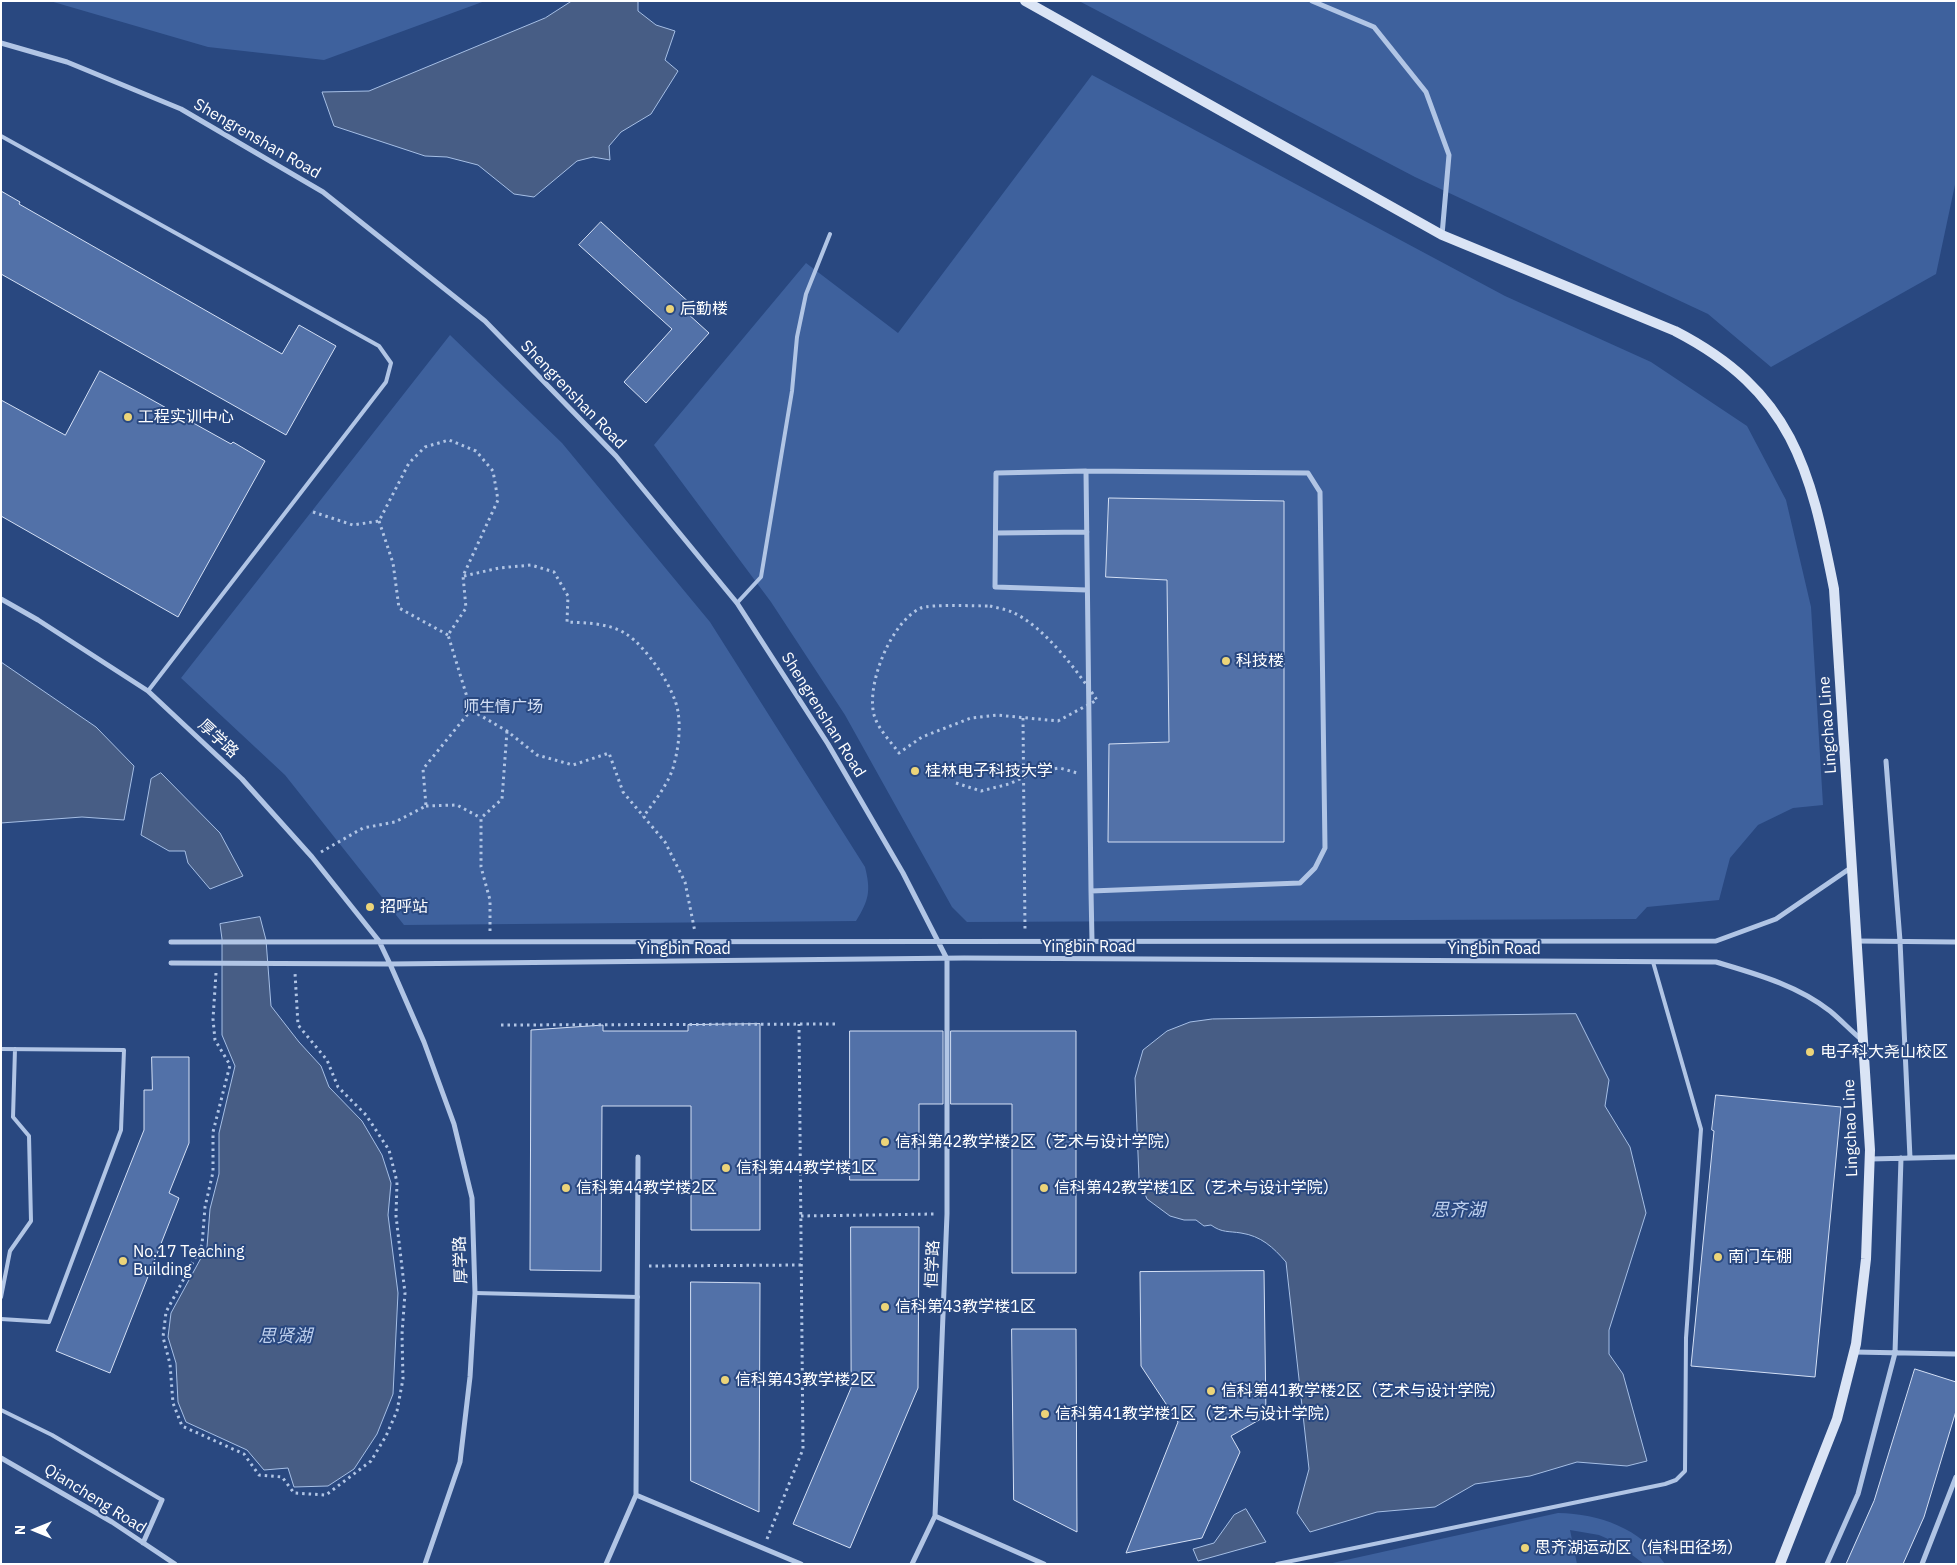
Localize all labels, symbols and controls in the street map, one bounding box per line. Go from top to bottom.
street label: Shengrenshan Road [190,95,324,183]
place label: 后勤楼 [680,299,728,319]
marker: 后勤楼 [664,303,676,315]
street label: Shengrenshan Road [516,337,630,453]
place label: 工程实训中心 [138,407,234,427]
marker: 工程实训中心 [122,411,134,423]
street label: Shengrenshan Road [777,649,869,781]
place label: 科技楼 [1236,651,1284,671]
marker: 科技楼 [1220,655,1232,667]
street label: Lingchao Line [1815,676,1841,774]
park label: 师生情广场 [463,697,543,717]
street label: 厚学路 [194,716,242,762]
place label: 桂林电子科技大学 [925,761,1053,781]
marker: 桂林电子科技大学 [909,765,921,777]
place label: 招呼站 [380,897,428,917]
marker: 招呼站 [364,901,376,913]
street label: Yingbin Road [1042,937,1136,957]
street label: Yingbin Road [637,939,731,959]
street label: Yingbin Road [1447,939,1541,959]
place label: 电子科大尧山校区 [1820,1042,1948,1062]
marker: 电子科大尧山校区 [1804,1046,1816,1058]
street label: Lingchao Line [1840,1079,1862,1177]
place label: 信科第42教学楼2区（艺术与设计学院） [895,1132,1180,1152]
marker: 信科第42教学楼2区（艺术与设计学院） [879,1136,891,1148]
place label: 信科第44教学楼1区 [736,1158,877,1178]
marker: 信科第44教学楼1区 [720,1162,732,1174]
place label: 信科第44教学楼2区 [576,1178,717,1198]
place label: 信科第42教学楼1区（艺术与设计学院） [1054,1178,1339,1198]
marker: 信科第44教学楼2区 [560,1182,572,1194]
marker: 信科第42教学楼1区（艺术与设计学院） [1038,1182,1050,1194]
water label: 思齐湖 [1431,1200,1485,1222]
street label: 厚学路 [451,1236,471,1284]
street label: 恒学路 [923,1240,943,1288]
place label: No.17 Teaching Building [133,1242,244,1280]
place label: 南门车棚 [1728,1247,1792,1267]
marker: 南门车棚 [1712,1251,1724,1263]
marker: No.17 Teaching Building [117,1255,129,1267]
place label: 信科第43教学楼1区 [895,1297,1036,1317]
marker: 信科第43教学楼1区 [879,1301,891,1313]
water label: 思贤湖 [258,1326,312,1348]
place label: 信科第43教学楼2区 [735,1370,876,1390]
marker: 信科第43教学楼2区 [719,1374,731,1386]
place label: 信科第41教学楼2区（艺术与设计学院） [1221,1381,1506,1401]
marker: 信科第41教学楼2区（艺术与设计学院） [1205,1385,1217,1397]
place label: 信科第41教学楼1区（艺术与设计学院） [1055,1404,1340,1424]
marker: 信科第41教学楼1区（艺术与设计学院） [1039,1408,1051,1420]
street label: Qiancheng Road [40,1460,150,1538]
north arrow [10,1505,60,1555]
text: N [11,1525,29,1535]
place label: 思齐湖运动区（信科田径场） [1535,1538,1743,1558]
marker: 思齐湖运动区（信科田径场） [1519,1542,1531,1554]

